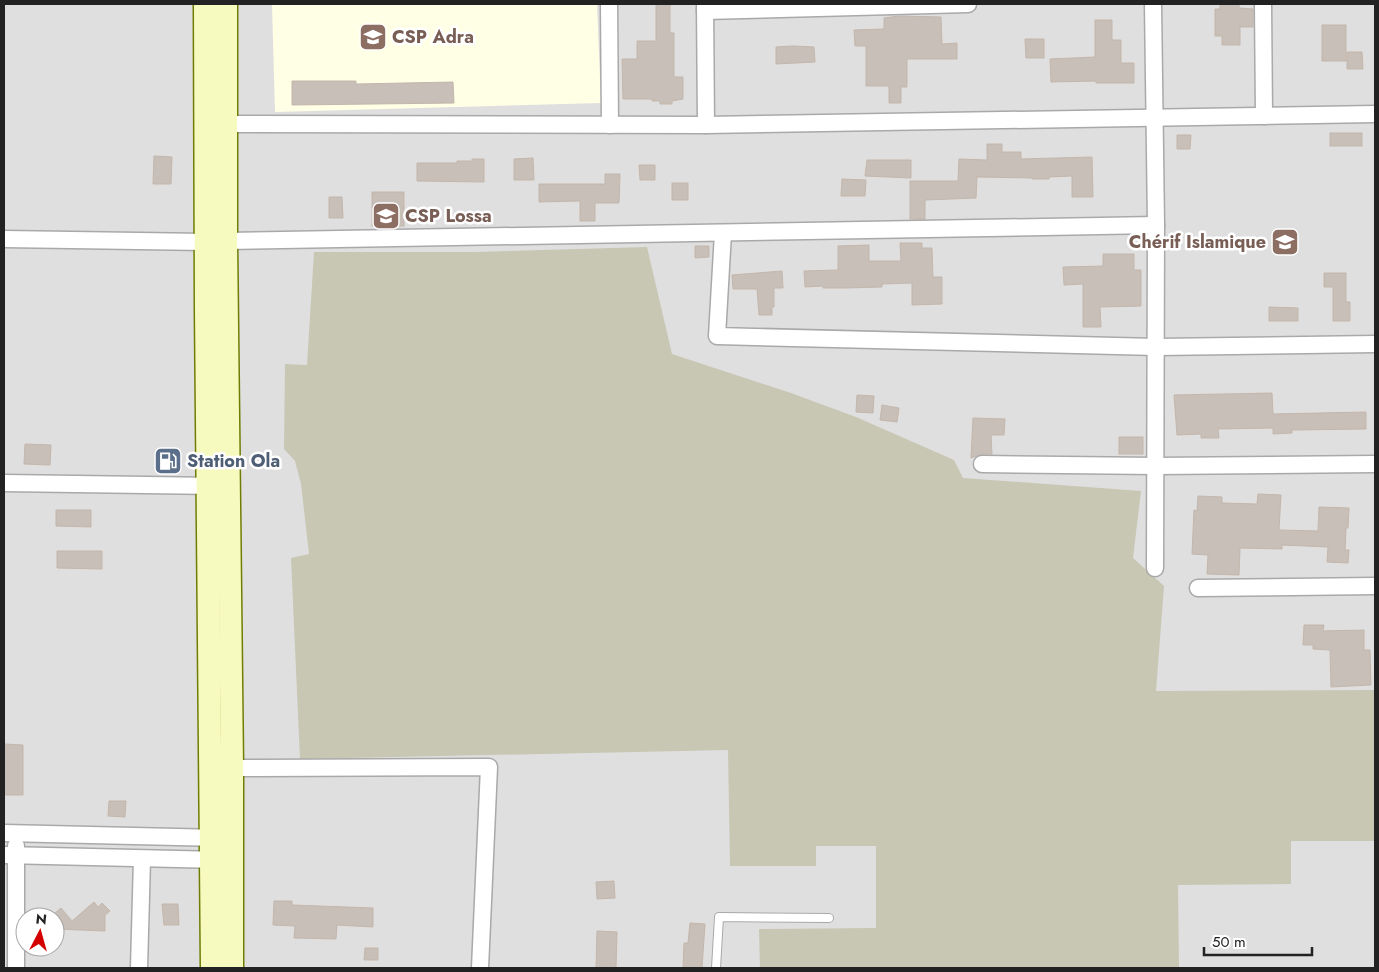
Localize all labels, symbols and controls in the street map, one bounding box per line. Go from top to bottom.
school or university icon: CSP Adra [358,22,388,52]
place label: CSP Adra [392,24,474,50]
school or university icon: CSP Lossa [371,201,401,231]
place label: CSP Lossa [405,203,492,229]
school or university icon: Chérif Islamique [1270,227,1300,257]
place label: Chérif Islamique [1129,229,1266,255]
fuel station icon: Station Ola [153,446,183,476]
place label: Station Ola [187,448,280,474]
north arrow [15,907,65,957]
text: N [35,909,48,930]
scale bar [1204,924,1312,956]
text: 50 m [1212,931,1246,953]

